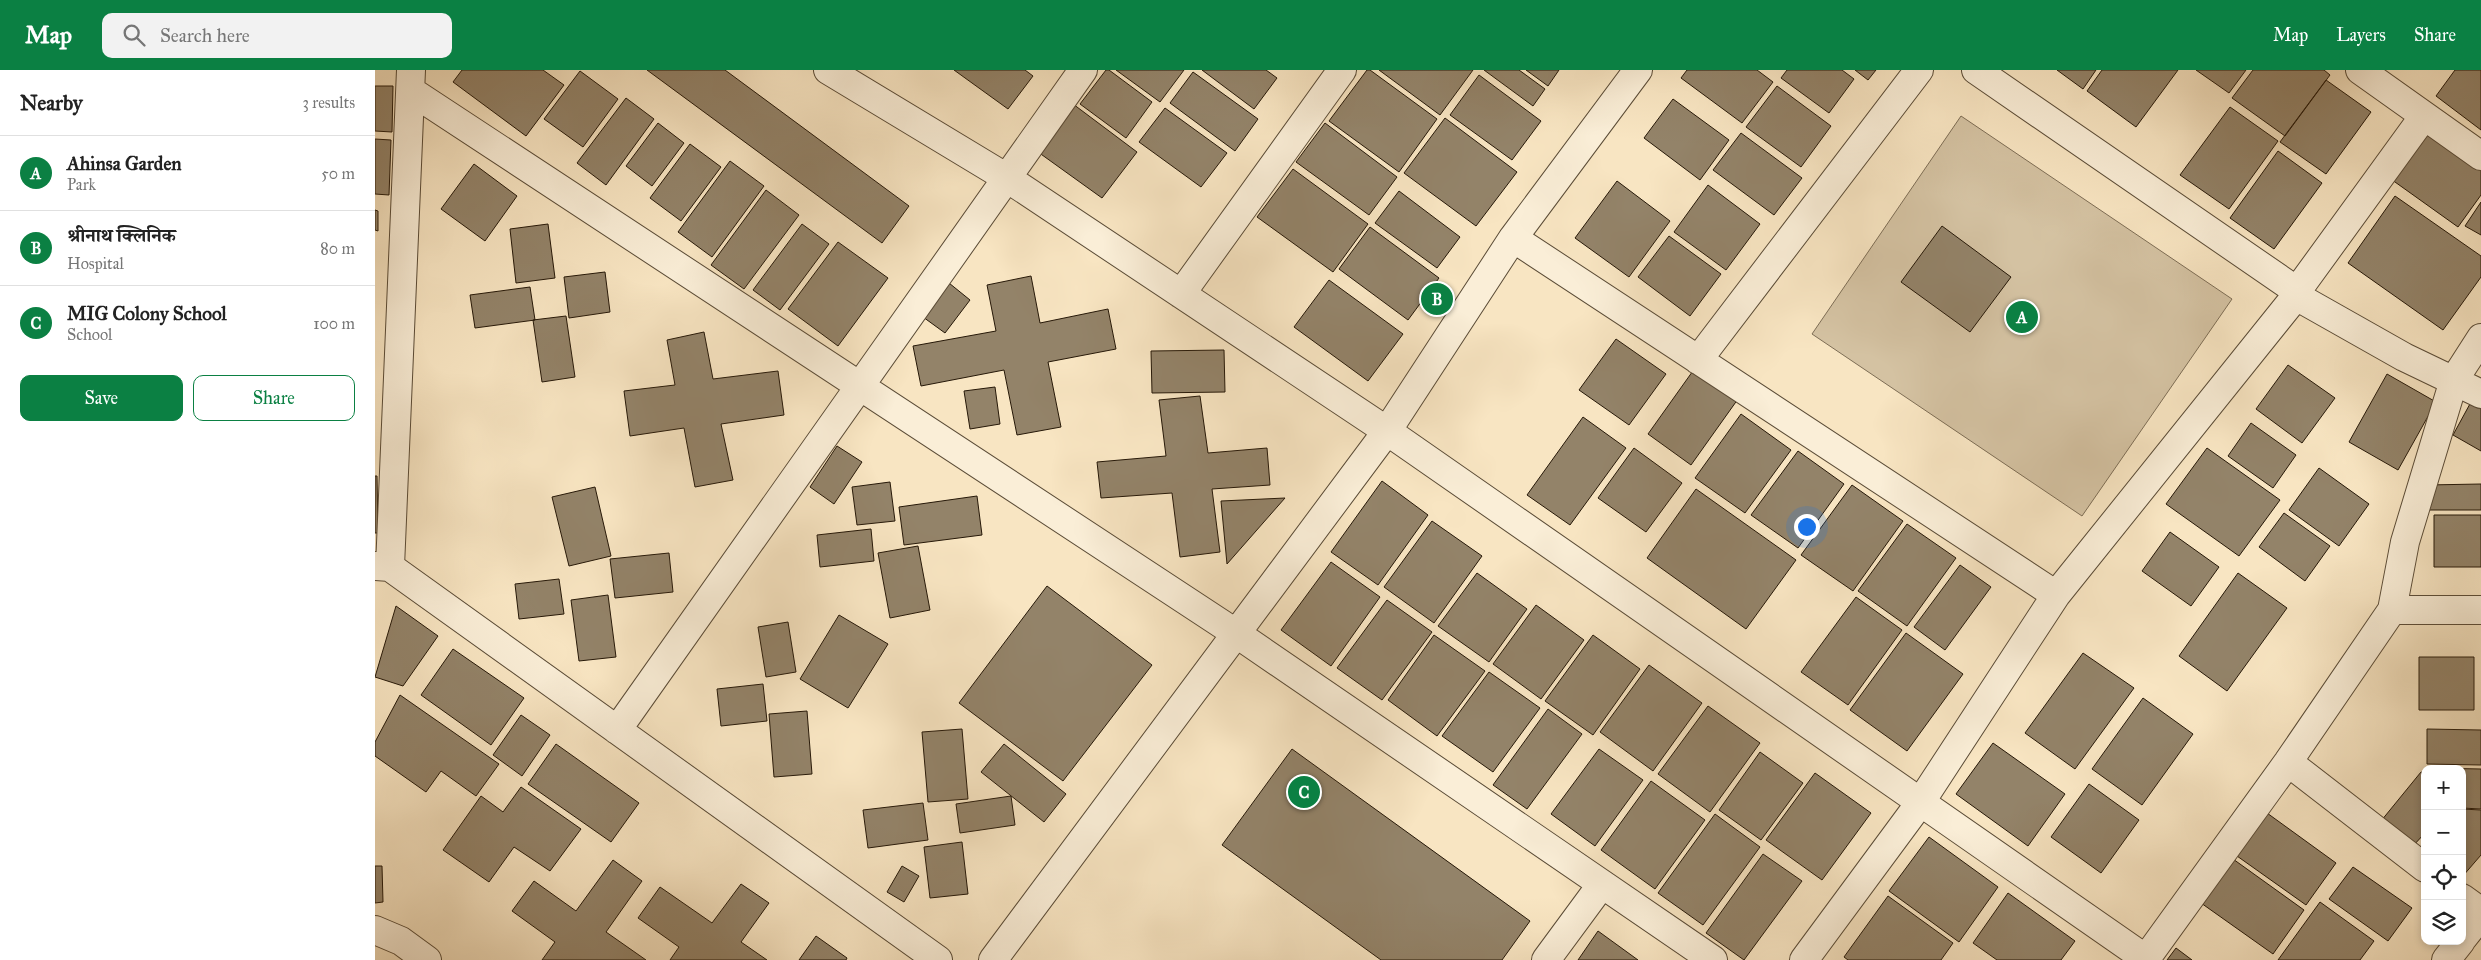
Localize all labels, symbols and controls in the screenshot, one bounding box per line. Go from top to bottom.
search box [102,13,452,58]
text: Map [25,20,72,50]
icon: search [120,21,148,49]
text: Search here [160,24,250,47]
text: Map [2273,24,2308,46]
text: Layers [2336,24,2386,46]
text: Share [2414,24,2456,46]
text: Nearby [20,90,83,116]
text: 3 results [302,93,355,112]
text: Ahinsa Garden [67,152,182,175]
text: A [31,164,41,183]
text: 50 m [321,164,355,183]
text: Park [67,175,96,194]
text: श्रीनाथ क्लिनिक [67,224,176,247]
text: B [31,239,41,258]
text: 80 m [320,239,355,258]
text: Hospital [67,254,124,273]
pin: B [1421,280,1453,318]
pin: A [2006,298,2038,336]
text: MIG Colony School [67,302,227,325]
text: C [31,314,41,333]
text: 100 m [313,314,355,333]
text: School [67,325,112,344]
button: Save [20,375,183,421]
button: Share [193,375,355,421]
your location [1794,514,1820,540]
map controls [2421,765,2466,945]
button: + [2421,765,2466,810]
pin: C [1288,773,1320,811]
button: − [2421,810,2466,855]
button: locate [2421,855,2466,900]
button: layers [2421,900,2466,945]

